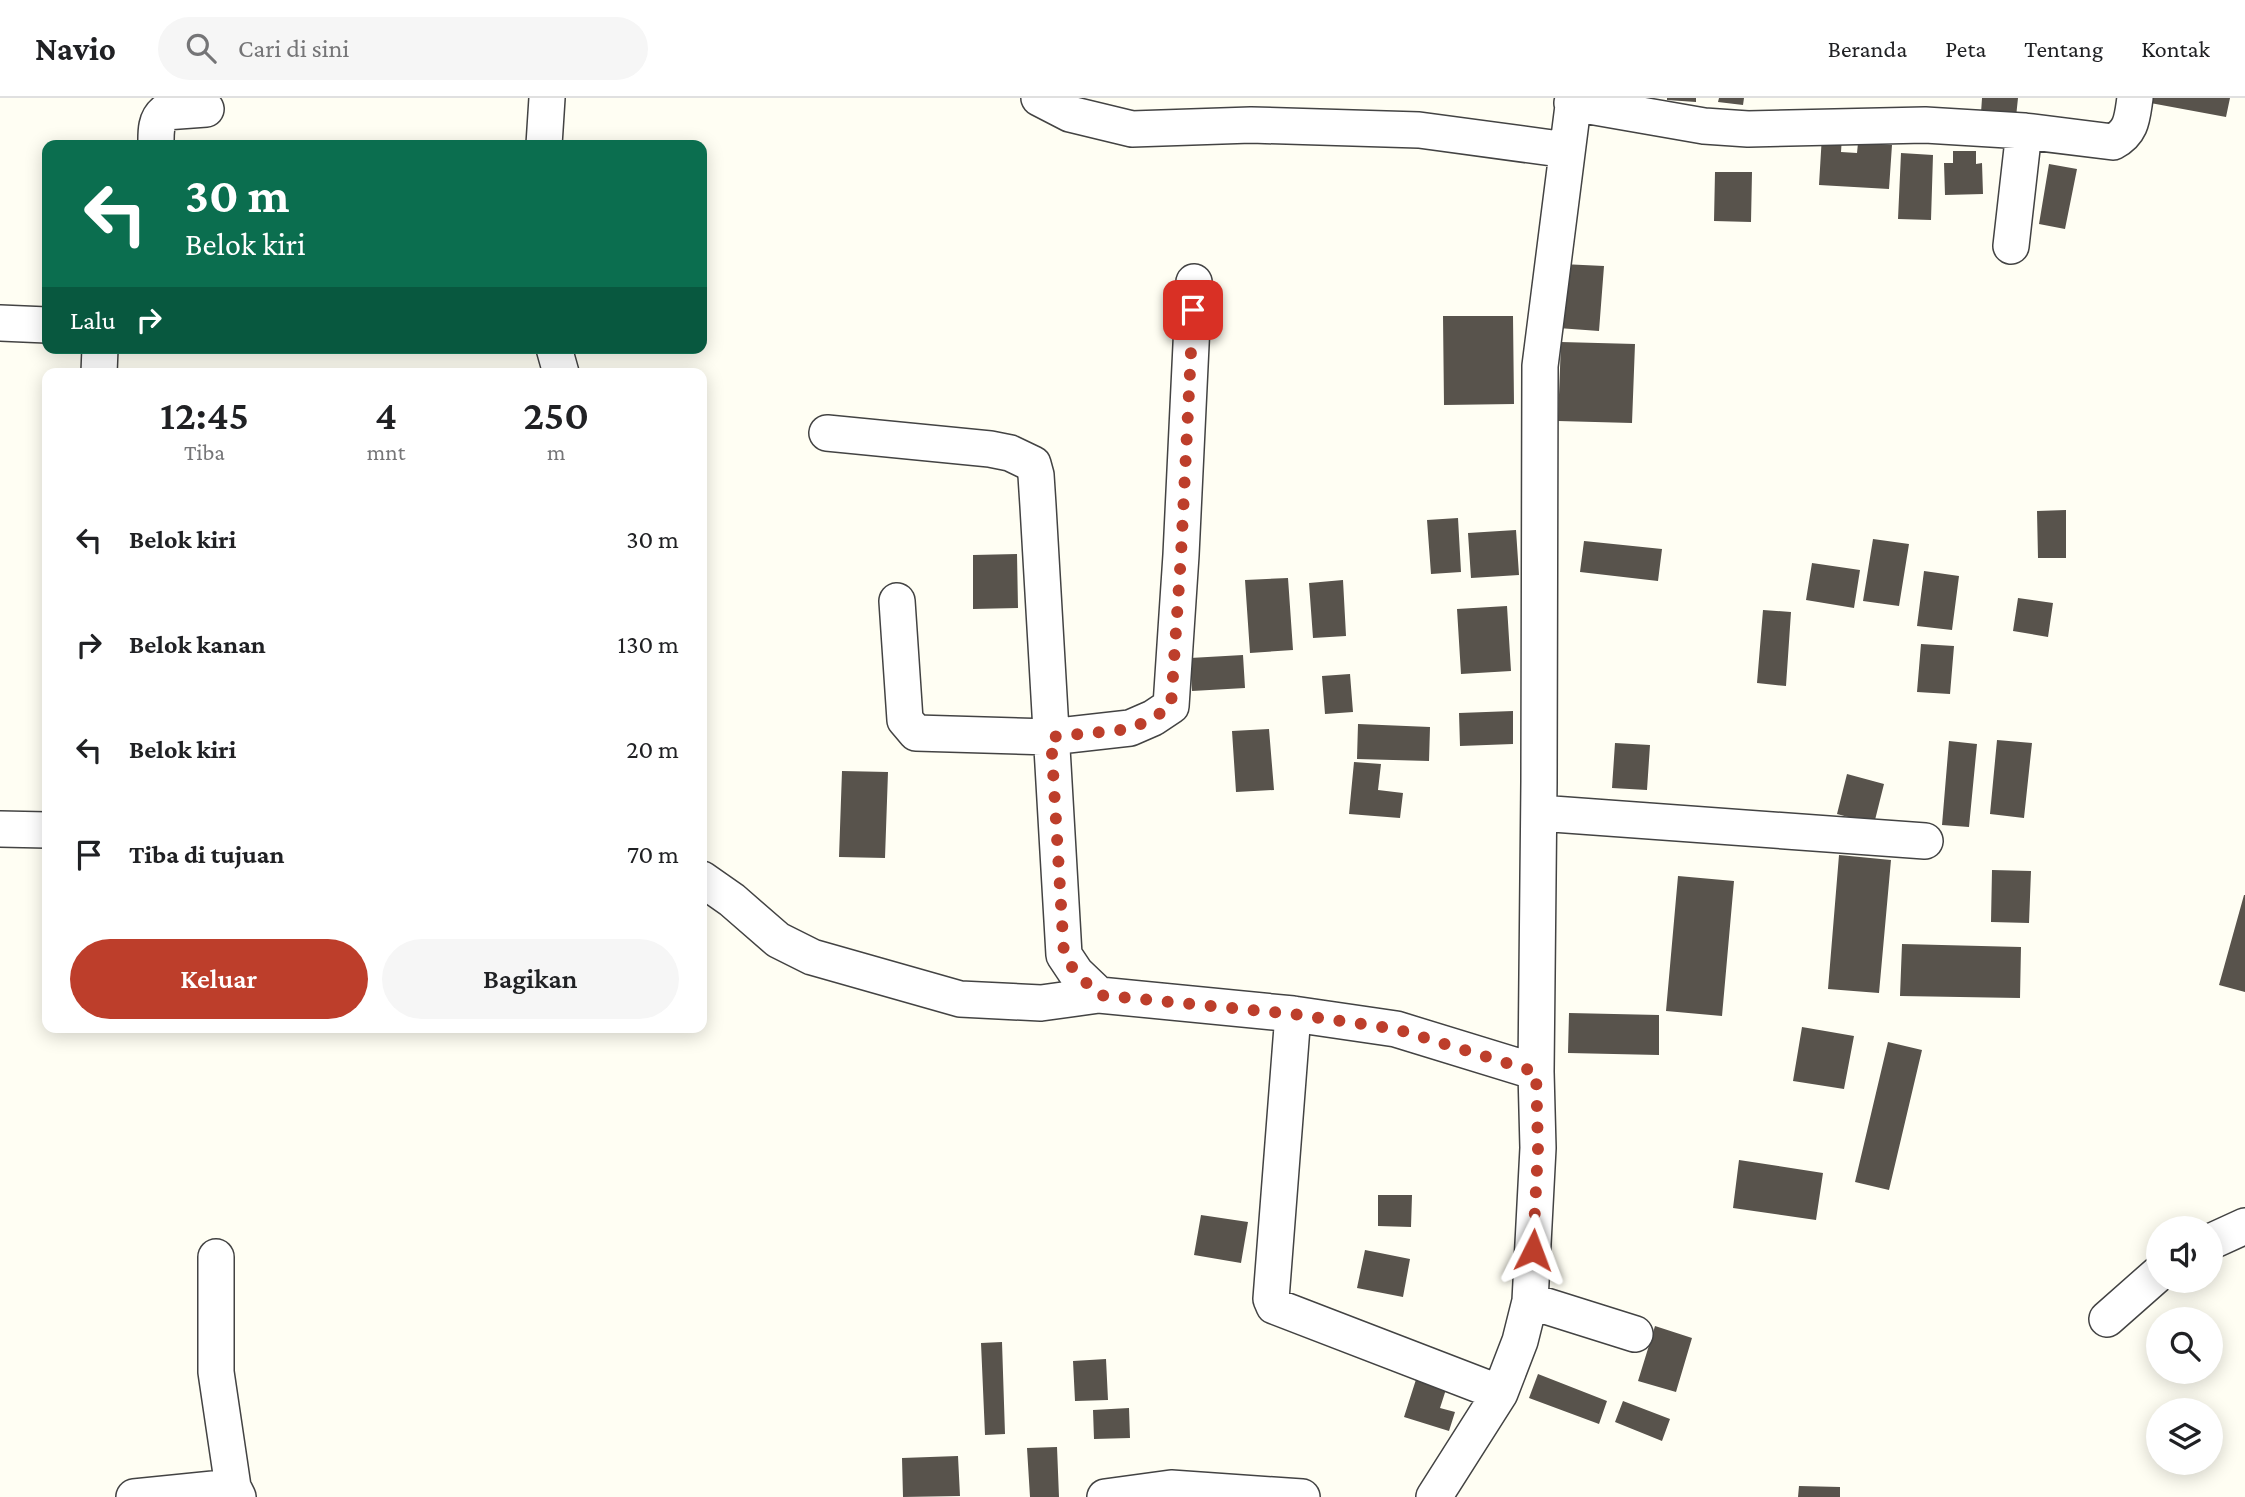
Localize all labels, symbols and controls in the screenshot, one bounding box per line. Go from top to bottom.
search box [158,17,648,80]
icon: search [182,29,220,67]
text: Navio [35,30,116,67]
text: Cari di sini [238,34,349,63]
text: Beranda [1828,35,1907,62]
text: Peta [1945,35,1986,62]
text: Tentang [2024,35,2103,62]
text: Kontak [2141,35,2210,62]
icon: left [70,168,161,259]
text: 30 m [185,168,290,223]
text: Belok kiri [185,226,306,262]
pin [1163,280,1223,340]
icon: arrive [1174,291,1212,329]
icon: right [130,301,168,339]
text: Lalu [70,306,116,335]
text: 12:45 [160,391,249,438]
text: 4 [375,391,397,438]
text: 250 [523,391,589,438]
text: Tiba [184,439,225,465]
text: mnt [367,439,405,465]
text: m [547,439,565,465]
icon: left [70,521,108,559]
text: Belok kiri [129,525,236,554]
text: 30 m [626,525,679,554]
icon: right [70,626,108,664]
text: Belok kanan [129,630,266,659]
text: 130 m [618,630,679,659]
icon: left [70,731,108,769]
text: Belok kiri [129,735,236,764]
text: 20 m [626,735,679,764]
icon: arrive [70,836,108,874]
text: Tiba di tujuan [129,840,284,869]
text: 70 m [627,840,679,869]
button: Keluar [70,939,368,1019]
button: Bagikan [382,939,679,1019]
position arrow [1496,1213,1570,1287]
map controls [2146,1216,2223,1475]
button: sound [2146,1216,2223,1293]
button: search [2146,1307,2223,1384]
button: layers [2146,1398,2223,1475]

